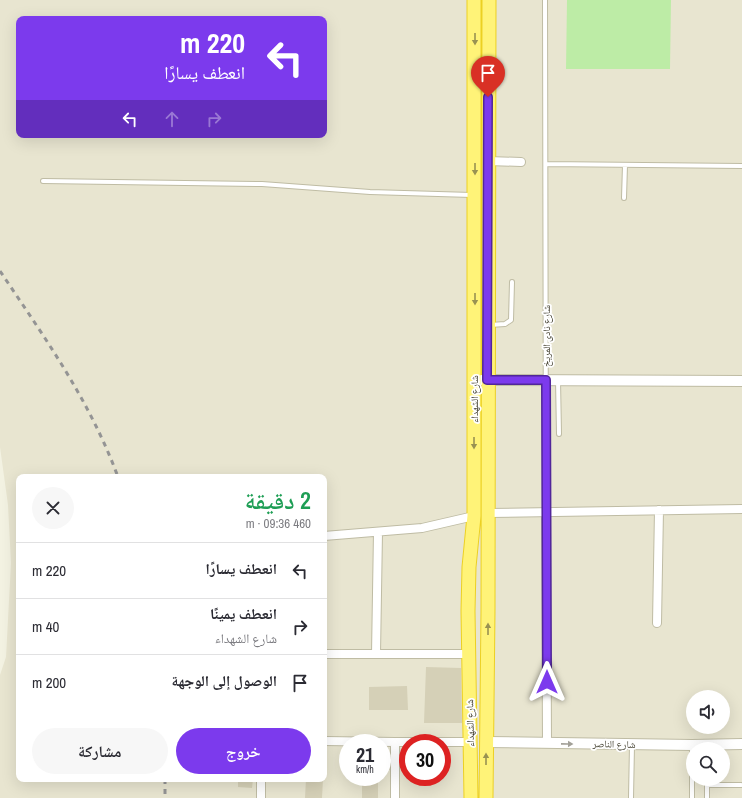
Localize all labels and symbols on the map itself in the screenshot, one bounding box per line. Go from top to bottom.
one-way arrow [472,33,478,46]
pin [471,56,505,97]
one-way arrow [472,163,478,176]
one-way arrow [472,293,478,306]
street label: شارع نادى المريخ [540,305,553,367]
street label: شارع الشهداء [468,375,481,423]
one-way arrow [471,437,477,450]
one-way arrow [485,622,491,635]
position arrow [526,661,568,703]
street label: شارع الشهداء [463,699,477,747]
speed limit sign: 30 [399,734,451,786]
street label: شارع الناصر [591,737,636,751]
one-way arrow [561,740,573,747]
one-way arrow [483,752,489,765]

